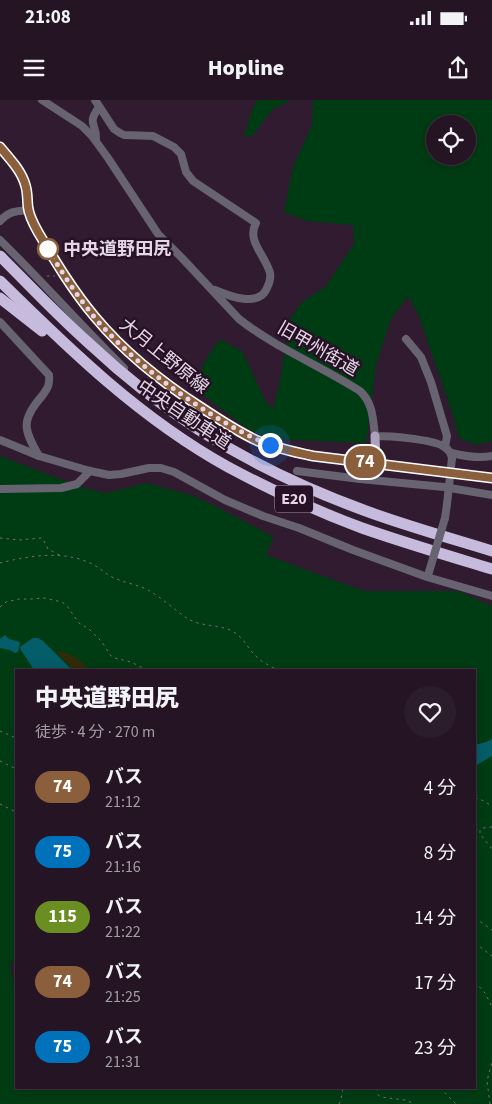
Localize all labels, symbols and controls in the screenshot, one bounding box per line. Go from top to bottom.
text: 21:08 [25,4,71,31]
text: Hopline [208,52,284,84]
icon: menu [20,54,48,82]
icon: share [444,54,472,82]
map controls [426,115,476,165]
button: locate [426,115,476,165]
place label: 中央道野田尻 [63,237,171,262]
marker: 中央道野田尻 [37,238,59,260]
street label: 大月上野原線 [114,312,214,400]
street label: 旧甲州街道 [273,316,363,382]
street label: 中央自動車道 [132,374,236,456]
your location [258,433,283,458]
line badge: 74 [342,446,388,478]
text: 74 [355,449,375,474]
road number: E20 [275,486,313,512]
text: 中央道野田尻 [35,681,179,716]
button: heart [404,686,456,738]
text: 徒歩 · 4 分 · 270 m [35,721,155,743]
text: バス [105,764,143,791]
text: 74 [53,774,72,799]
text: 4 分 [424,775,456,802]
text: 21:12 [105,791,141,813]
text: バス [105,829,143,856]
text: 75 [53,839,72,864]
text: 8 分 [424,840,456,867]
text: 21:16 [105,856,141,878]
text: バス [105,894,143,921]
text: 115 [48,904,77,929]
text: 14 分 [414,905,456,932]
text: 21:22 [105,921,141,943]
text: バス [105,959,143,986]
text: 74 [53,969,72,994]
text: 17 分 [414,970,456,997]
text: 21:25 [105,986,141,1008]
text: バス [105,1024,143,1051]
text: 75 [53,1034,72,1059]
text: 23 分 [414,1035,456,1062]
text: 21:31 [105,1051,141,1073]

